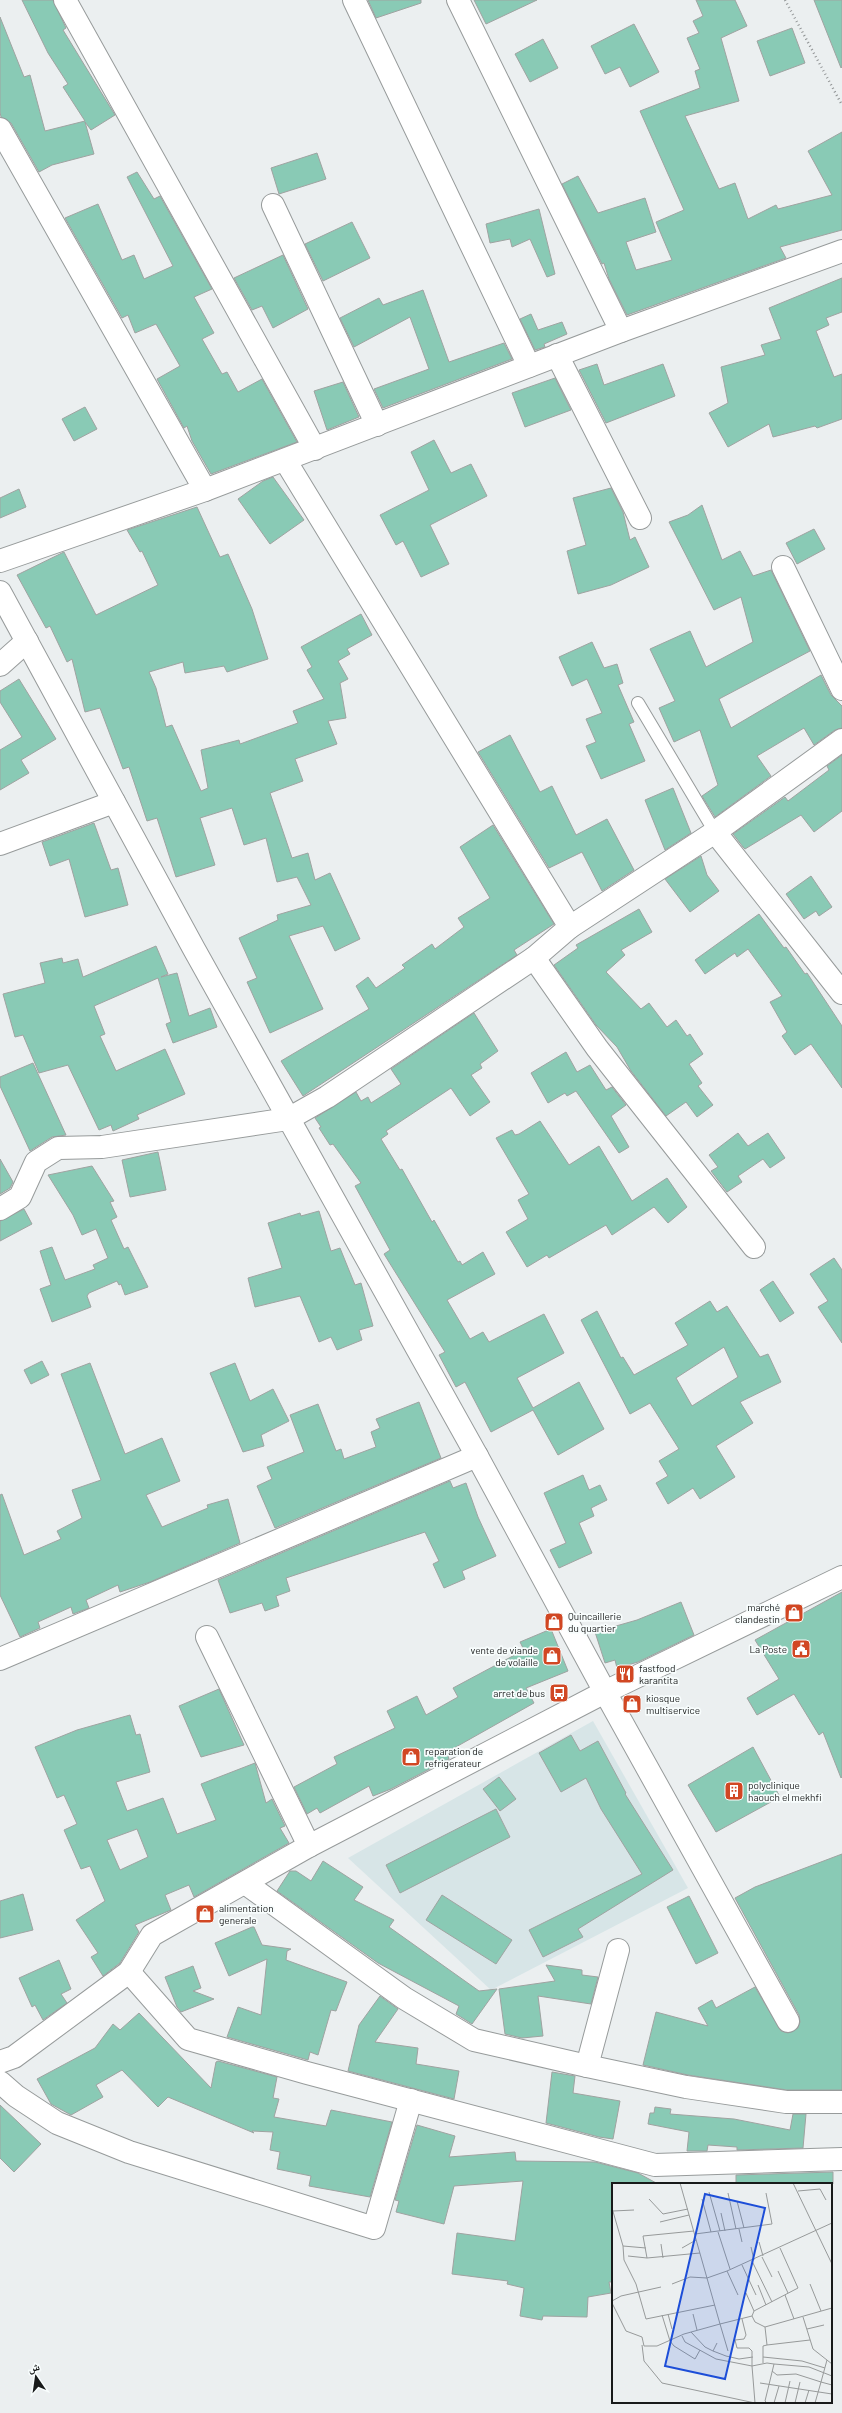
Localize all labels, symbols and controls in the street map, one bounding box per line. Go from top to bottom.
place label: marché clandestin [735,1601,780,1625]
shop icon: marché clandestin [783,1602,805,1624]
place label: Quincaillerie du quartier [568,1610,621,1634]
shop icon: Quincaillerie du quartier [543,1611,565,1633]
public building icon: La Poste [790,1638,812,1660]
place label: La Poste [749,1643,787,1655]
place label: vente de viande de volaille [471,1644,538,1668]
shop icon: vente de viande de volaille [541,1645,563,1667]
place label: fastfood karantita [639,1662,678,1686]
restaurant icon: fastfood karantita [614,1663,636,1685]
bus stop icon: arret de bus [548,1682,570,1704]
place label: arret de bus [493,1687,545,1699]
place label: kiosque multiservice [646,1692,700,1716]
shop icon: kiosque multiservice [621,1693,643,1715]
place label: reparation de refrigerateur [425,1745,483,1769]
shop icon: reparation de refrigerateur [400,1746,422,1768]
place label: polyclinique haouch el mekhfi [748,1779,822,1803]
building icon: polyclinique haouch el mekhfi [723,1780,745,1802]
place label: alimentation generale [219,1902,274,1926]
shop icon: alimentation generale [194,1903,216,1925]
inset map [612,2183,832,2403]
north arrow [16,2357,56,2397]
text: ش [26,2359,42,2376]

